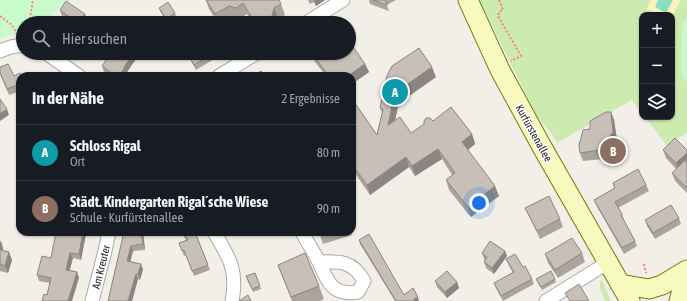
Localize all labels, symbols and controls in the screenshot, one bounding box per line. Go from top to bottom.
map controls [639,12,675,120]
button: + [639,12,675,48]
search box [16,16,356,60]
icon: search [30,27,52,49]
text: Hier suchen [62,30,127,47]
button: − [639,48,675,84]
pin: A [382,77,408,107]
button: layers [639,84,675,120]
text: In der Nähe [32,88,104,108]
text: 2 Ergebnisse [281,91,340,106]
street label: Kurfürstenallee [513,102,555,164]
pin: B [600,136,626,166]
text: Schloss Rigal [70,137,141,154]
text: A [42,145,48,160]
text: 80 m [317,145,340,160]
text: Ort [70,154,85,169]
text: Städt. Kindergarten Rigal´sche Wiese [70,193,268,210]
your location [469,193,489,213]
text: B [42,201,48,216]
text: 90 m [317,201,340,216]
text: Schule · Kurfürstenallee [70,210,183,225]
street label: Am Kreuter [90,243,112,290]

